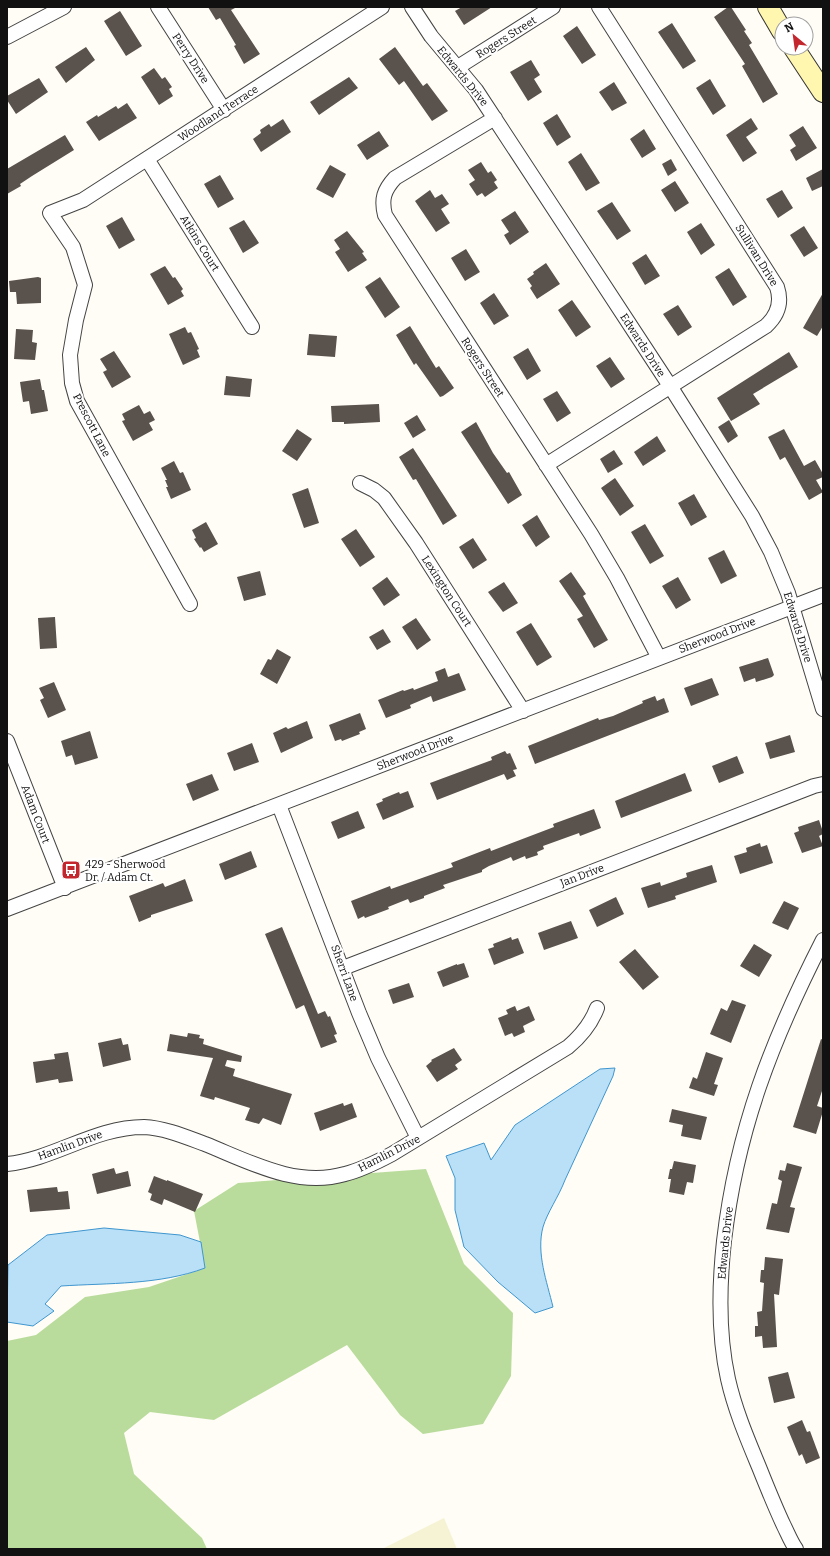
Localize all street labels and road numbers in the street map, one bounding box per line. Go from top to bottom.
street label: Rogers Street [474,14,539,61]
street label: Perry Drive [170,31,212,86]
street label: Edwards Drive [435,44,491,109]
street label: Woodland Terrace [176,83,261,144]
street label: Atkins Court [177,213,222,274]
street label: Sullivan Drive [732,222,781,289]
street label: Edwards Drive [617,311,668,380]
street label: Rogers Street [458,335,507,400]
street label: Prescott Lane [70,391,113,459]
street label: Lexington Court [419,553,474,629]
street label: Edwards Drive [781,590,814,664]
street label: Sherwood Drive [677,615,758,656]
street label: Sherwood Drive [375,732,456,773]
street label: Adam Court [18,783,53,845]
street label: Jan Drive [558,861,606,890]
street label: Sherri Lane [328,943,361,1003]
street label: Hamlin Drive [36,1128,104,1163]
street label: Hamlin Drive [356,1132,422,1175]
street label: Edwards Drive [715,1206,736,1280]

